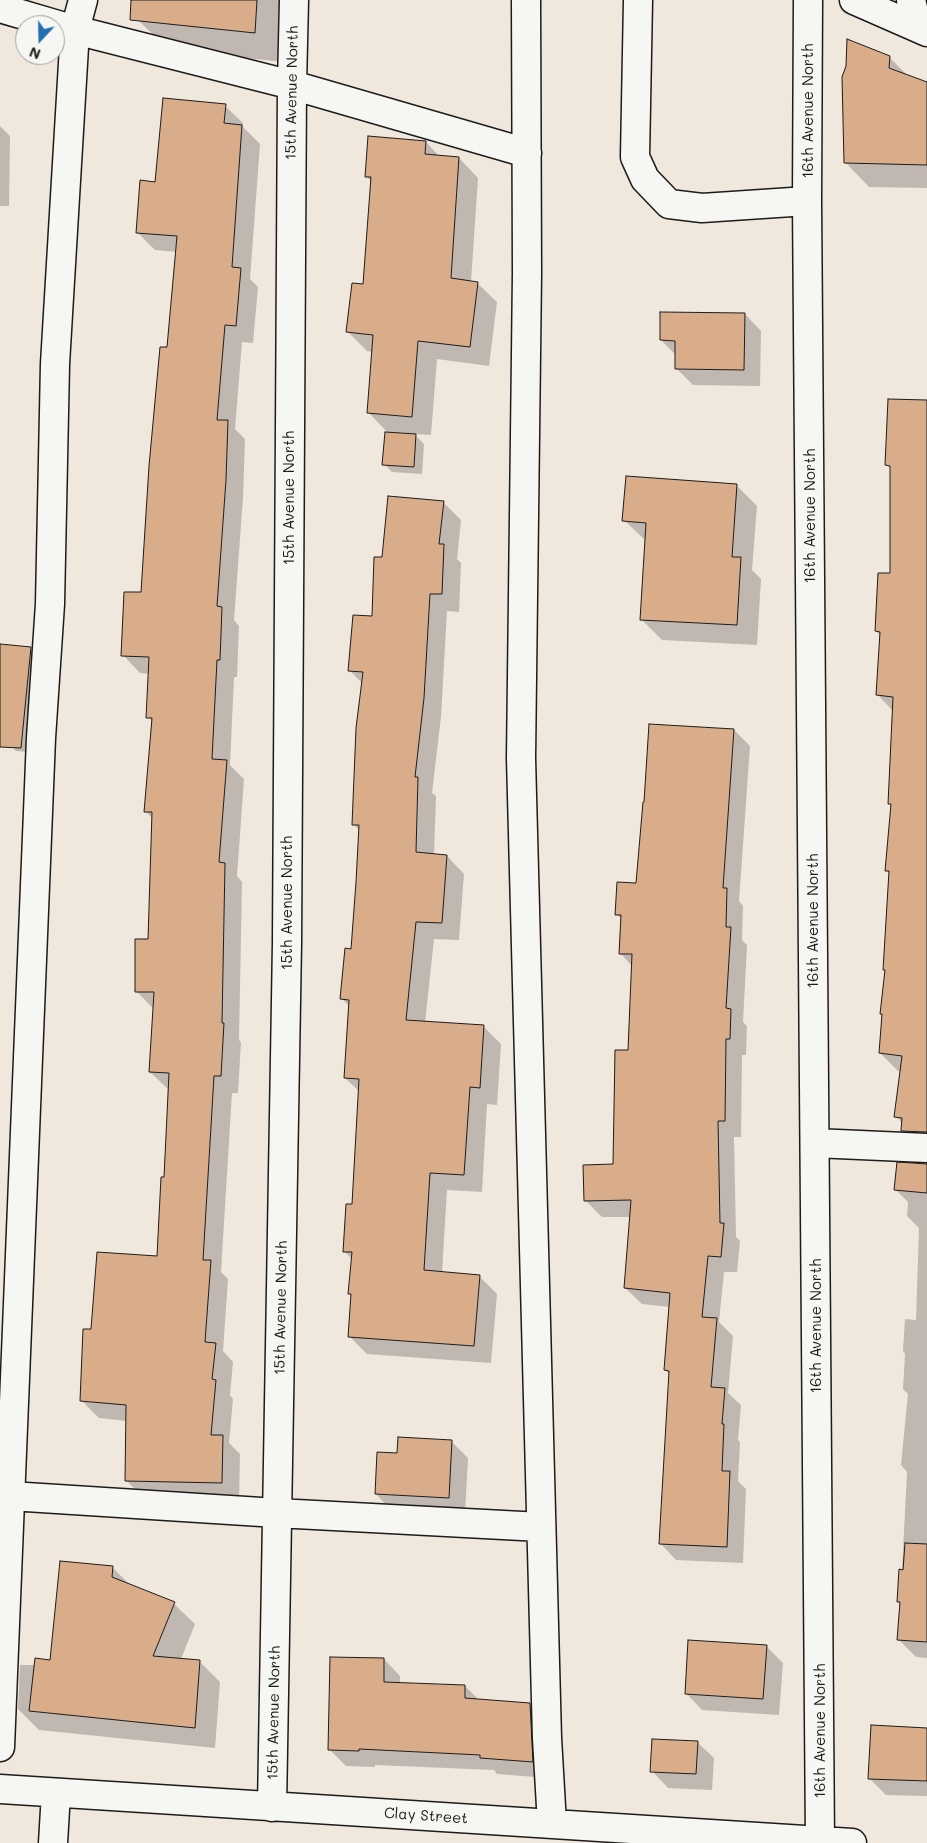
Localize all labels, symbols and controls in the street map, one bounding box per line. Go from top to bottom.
north arrow [15,15,65,65]
street label: 15th Avenue North [282,26,302,160]
text: N [26,43,43,64]
street label: 16th Avenue North [799,44,817,178]
street label: 15th Avenue North [280,431,298,565]
street label: 16th Avenue North [801,449,819,583]
street label: 15th Avenue North [278,836,296,970]
street label: 16th Avenue North [804,854,822,988]
street label: 15th Avenue North [271,1241,291,1375]
street label: 16th Avenue North [807,1259,825,1393]
street label: 15th Avenue North [264,1646,284,1780]
street label: 16th Avenue North [811,1664,829,1798]
street label: Clay Street [383,1804,469,1828]

